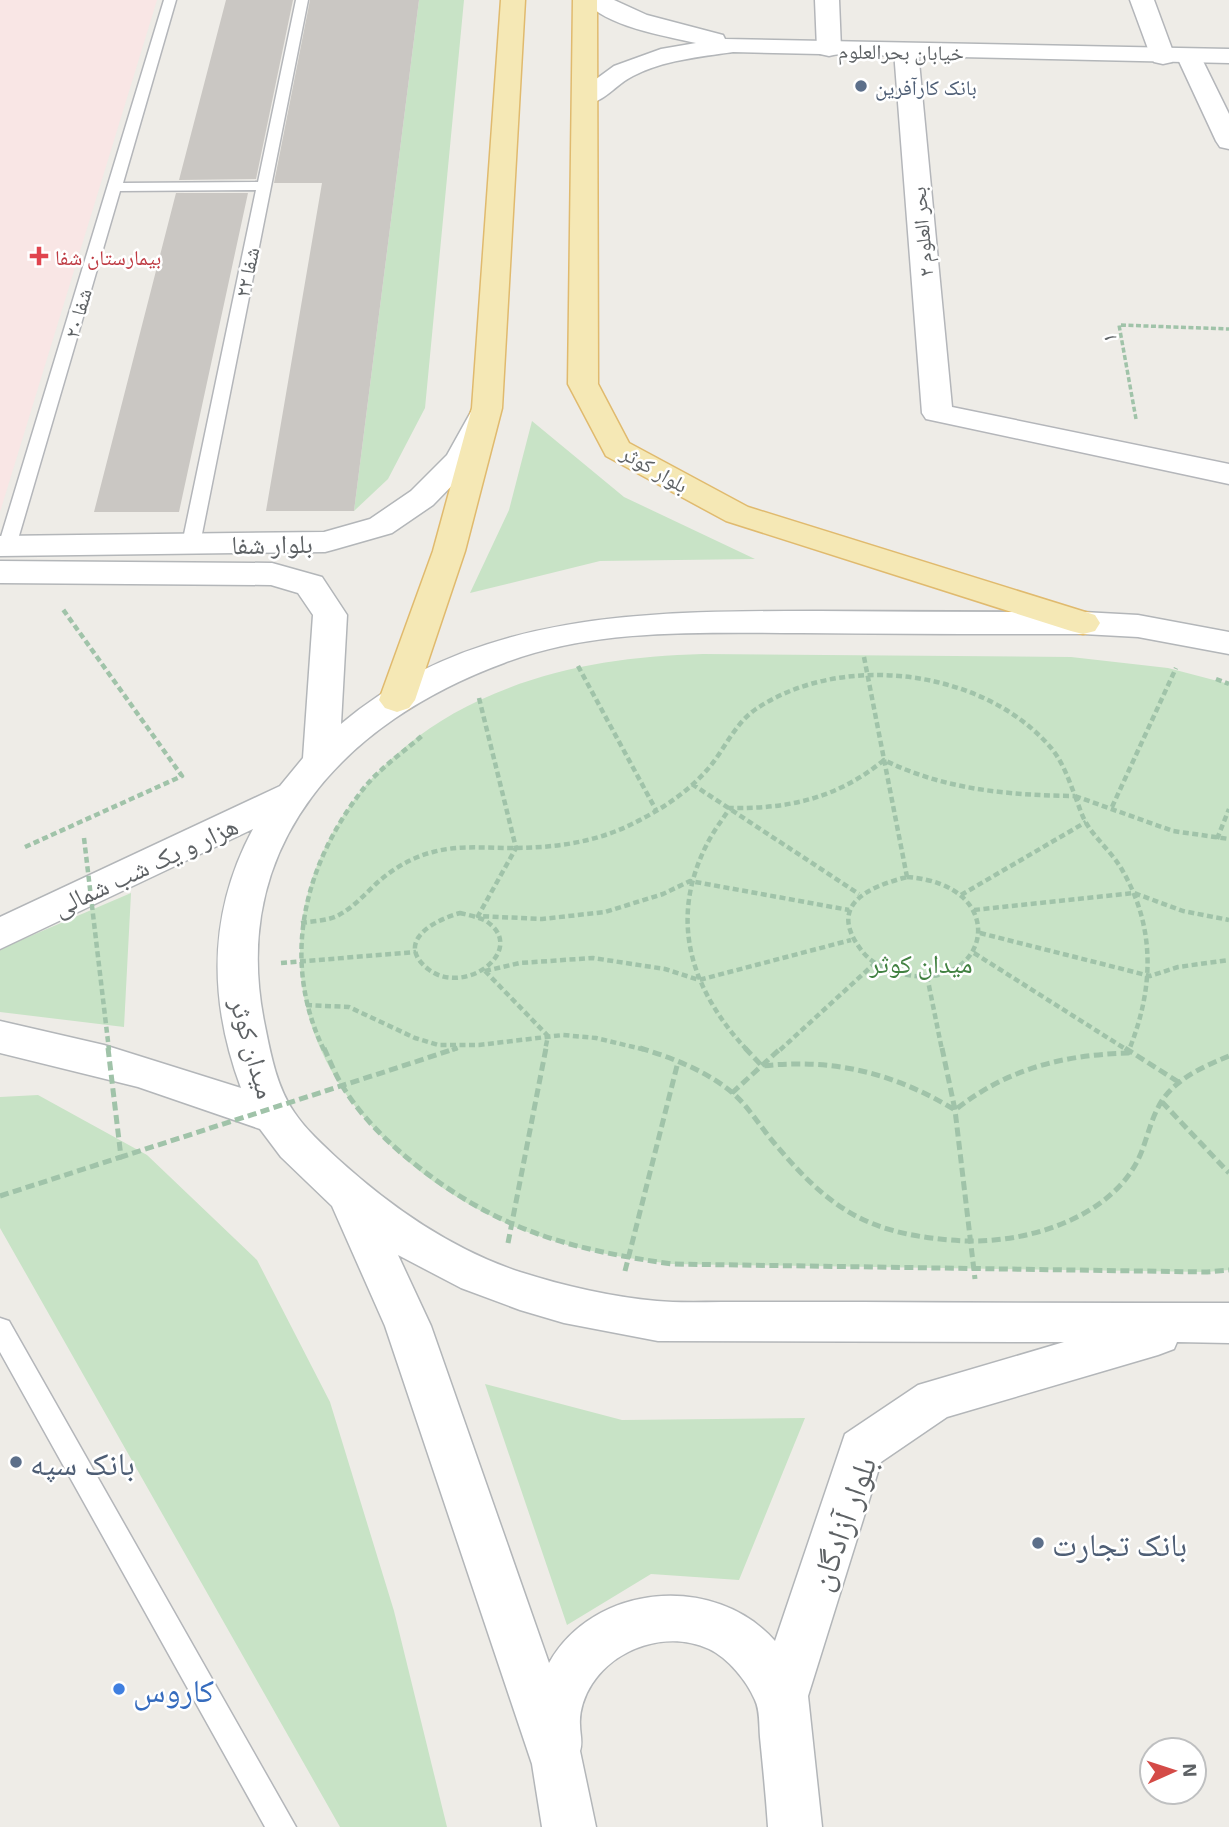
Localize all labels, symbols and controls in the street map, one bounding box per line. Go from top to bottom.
street label: خیابان بحرالعلوم [838,37,964,68]
place label: بانک کارآفرین [875,74,977,101]
marker: بانک کارآفرین [853,78,869,94]
street label: بحر العلوم ۲ [905,186,940,278]
place label: بیمارستان شفا [55,244,161,270]
street label: شفا ۲۲ [228,245,264,299]
marker: بیمارستان شفا [29,246,49,266]
street label: شفا ۲۰ [58,285,96,341]
street label: ۱ [1095,333,1121,343]
street label: بلوار کوثر [616,438,693,498]
street label: بلوار شفا [231,527,313,560]
street label: هزار و یک شب شمالی [48,809,243,923]
park label: میدان کوثر [868,947,973,980]
street label: میدان کوثر [223,993,283,1102]
place label: بانک سپه [30,1443,135,1483]
street label: بلوار آزادگان [799,1451,885,1596]
marker: بانک سپه [8,1454,24,1470]
place label: بانک تجارت [1052,1524,1187,1563]
marker: بانک تجارت [1030,1535,1046,1551]
place label: کاروس [133,1670,214,1711]
marker: کاروس [111,1681,127,1697]
north arrow [1138,1736,1208,1806]
text: N [1179,1763,1202,1778]

